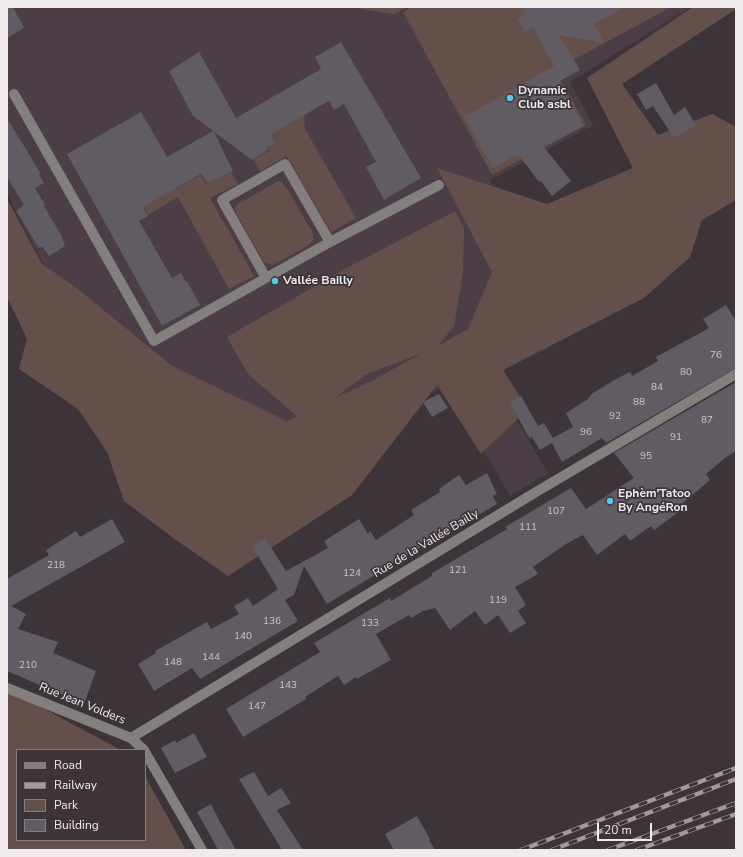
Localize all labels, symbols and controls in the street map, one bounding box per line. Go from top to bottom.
place label: Dynamic Club asbl [518,84,571,112]
marker: Dynamic Club asbl [505,93,515,103]
place label: Vallée Bailly [283,274,353,288]
marker: Vallée Bailly [270,276,280,286]
house number: 76 [710,350,722,362]
house number: 80 [680,367,692,379]
house number: 84 [651,382,663,394]
house number: 88 [633,397,645,409]
house number: 92 [609,411,621,423]
house number: 87 [701,415,713,427]
house number: 96 [580,427,592,439]
house number: 91 [670,432,682,444]
house number: 95 [640,451,652,463]
place label: Ephèm'Tatoo By AngéRon [618,487,691,515]
marker: Ephèm'Tatoo By AngéRon [605,496,615,506]
house number: 107 [547,506,565,518]
street label: Rue de la Vallée Bailly [370,507,482,581]
house number: 111 [519,522,537,534]
house number: 218 [47,560,65,572]
house number: 121 [449,565,467,577]
house number: 124 [343,568,361,580]
house number: 119 [489,595,507,607]
house number: 136 [263,616,281,628]
house number: 133 [361,618,379,630]
house number: 140 [234,631,252,643]
house number: 144 [202,652,220,664]
house number: 148 [164,657,182,669]
house number: 210 [19,660,37,672]
street label: Rue Jean Volders [37,680,127,728]
house number: 143 [279,680,297,692]
house number: 147 [248,701,266,713]
legend [16,749,146,841]
text: Road [54,757,82,773]
text: Railway [54,777,97,793]
text: Park [54,797,78,813]
scale bar [599,815,654,841]
text: Building [54,817,99,833]
text: 20 m [604,822,632,838]

